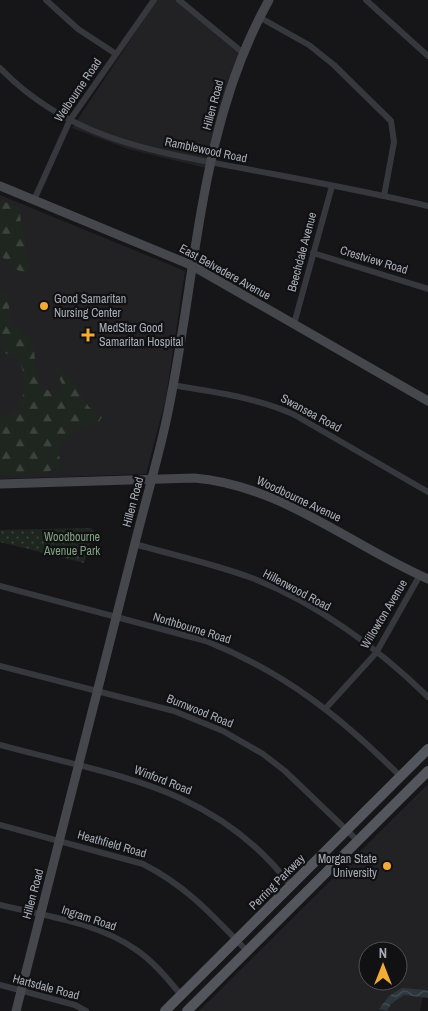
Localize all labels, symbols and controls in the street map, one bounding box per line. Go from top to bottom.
street label: Welbourne Road [51,55,105,125]
street label: Hillen Road [199,78,227,132]
street label: Ramblewood Road [163,133,249,167]
street label: Beechdale Avenue [284,210,320,294]
street label: East Belvedere Avenue [176,240,274,304]
street label: Crestview Road [338,242,410,278]
place label: Good Samaritan Nursing Center [54,291,126,321]
marker: Good Samaritan Nursing Center [38,300,50,312]
place label: MedStar Good Samaritan Hospital [99,320,183,350]
marker: MedStar Good Samaritan Hospital [81,328,95,342]
street label: Swansea Road [278,390,344,436]
street label: Woodbourne Avenue [254,472,344,526]
street label: Hillen Road [119,475,147,529]
park label: Woodbourne Avenue Park [43,529,100,559]
street label: Hillenwood Road [260,565,334,615]
street label: Willowton Avenue [357,576,411,652]
street label: Northbourne Road [151,609,233,647]
street label: Burnwood Road [164,690,236,732]
street label: Winford Road [132,762,194,798]
street label: Heathfield Road [76,827,148,861]
street label: Perring Parkway [246,851,308,913]
place label: Morgan State University [318,851,377,881]
marker: Morgan State University [381,860,393,872]
street label: Hillen Road [19,867,47,921]
street label: Ingram Road [59,902,119,934]
north arrow [358,941,408,991]
text: N [379,944,387,962]
street label: Hartsdale Road [11,970,81,1004]

